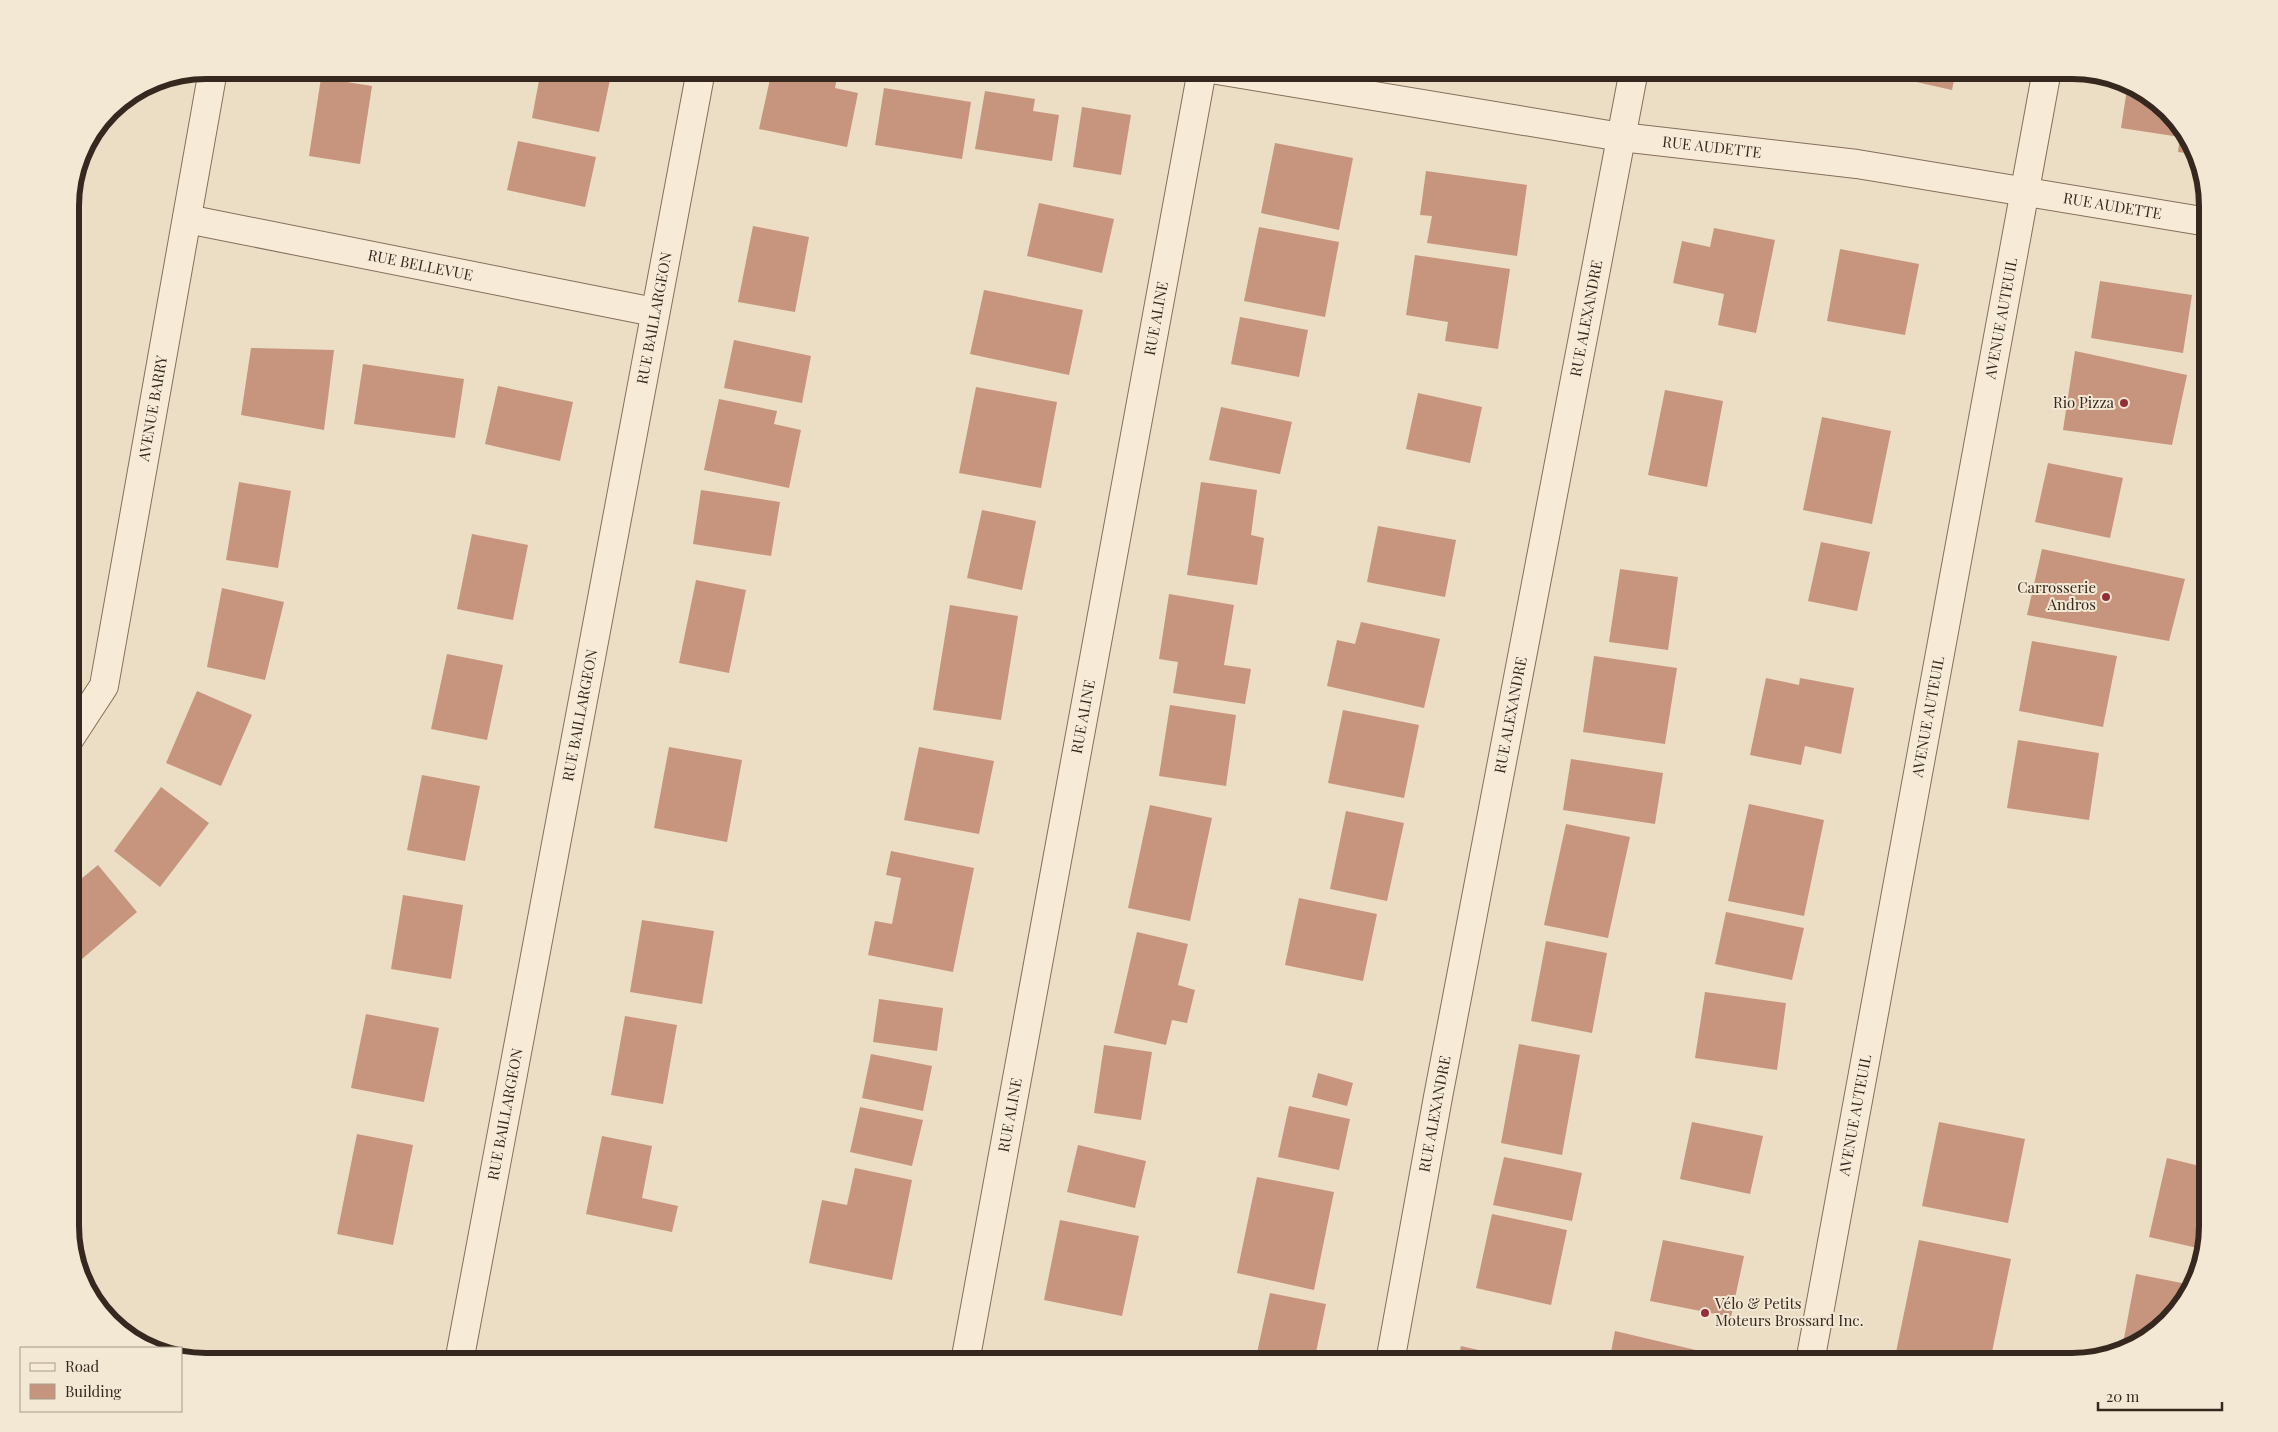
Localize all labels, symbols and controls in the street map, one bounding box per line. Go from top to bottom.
street label: RUE AUDETTE [1661,131,1763,162]
street label: RUE AUDETTE [2062,187,2163,223]
street label: RUE BELLEVUE [366,244,475,285]
street label: RUE BAILLARGEON [631,250,676,386]
street label: AVENUE AUTEUIL [1979,256,2021,381]
street label: RUE ALEXANDRE [1565,258,1607,378]
street label: RUE ALINE [1139,280,1172,357]
street label: AVENUE BARRY [133,354,171,464]
place label: Rio Pizza [2053,392,2115,412]
marker: Rio Pizza [2118,397,2130,409]
place label: Carrosserie Andros [2017,577,2096,614]
marker: Carrosserie Andros [2100,591,2112,603]
street label: RUE BAILLARGEON [557,647,601,783]
street label: AVENUE AUTEUIL [1906,654,1948,780]
street label: RUE ALEXANDRE [1489,655,1531,775]
street label: RUE ALINE [1066,678,1099,755]
street label: RUE BAILLARGEON [482,1046,527,1182]
street label: AVENUE AUTEUIL [1833,1053,1875,1178]
street label: RUE ALEXANDRE [1414,1054,1455,1174]
street label: RUE ALINE [993,1076,1026,1154]
place label: Vélo & Petits Moteurs Brossard Inc. [1714,1293,1863,1330]
marker: Vélo & Petits Moteurs Brossard Inc. [1699,1307,1711,1319]
legend [20,1347,182,1412]
text: Road [65,1356,99,1376]
scale bar [2098,1380,2222,1412]
text: Building [65,1381,122,1401]
text: 20 m [2106,1386,2140,1406]

